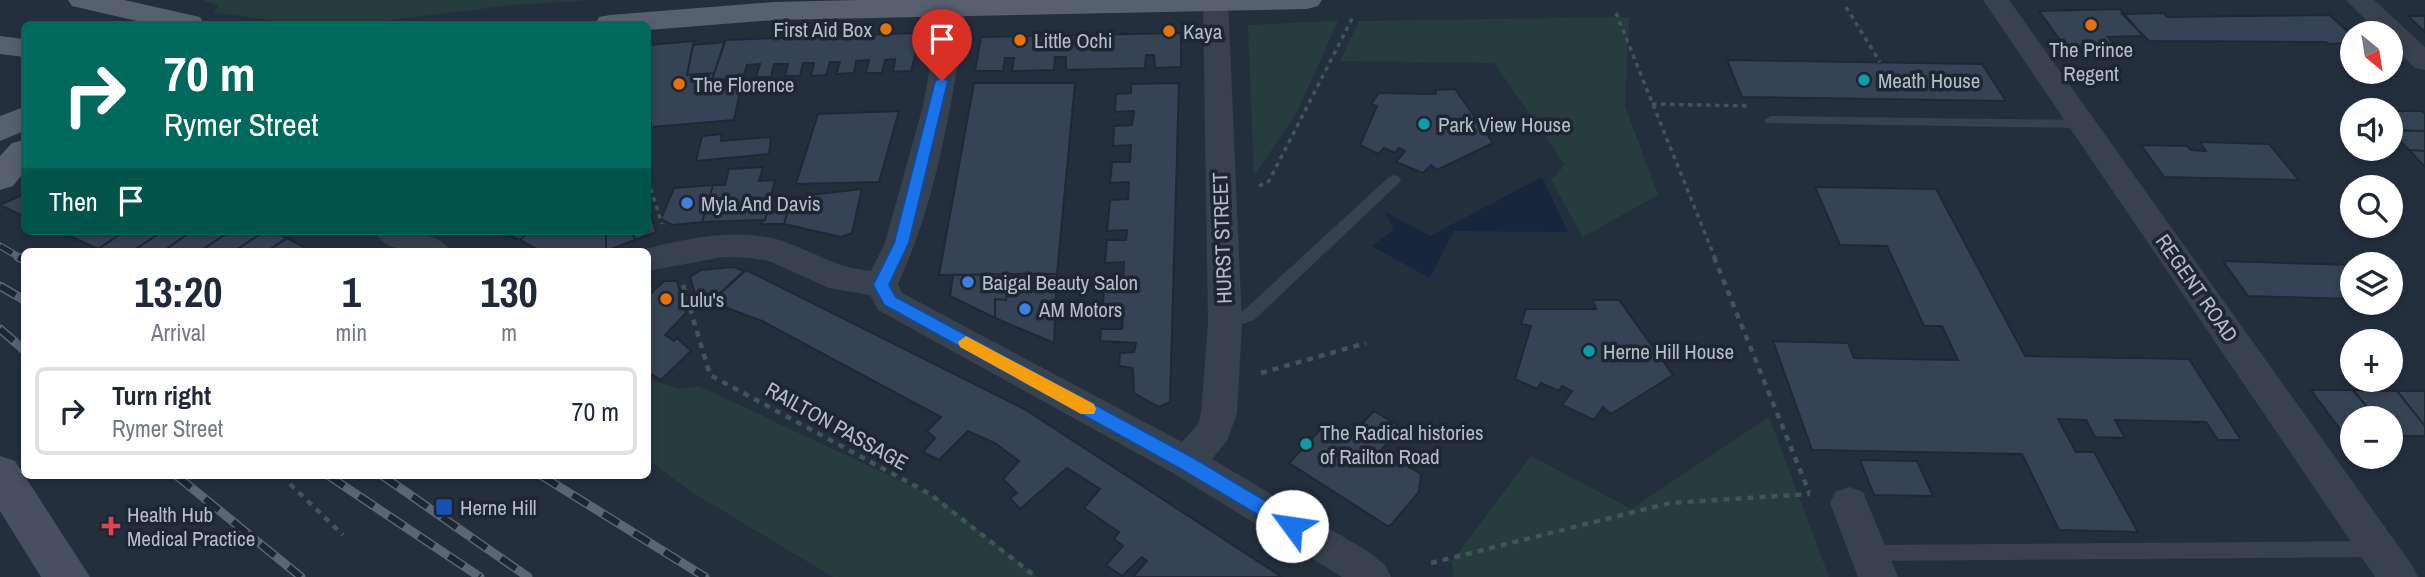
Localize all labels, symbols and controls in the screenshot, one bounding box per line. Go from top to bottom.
pin [912,9,972,81]
place label: First Aid Box [773,15,872,44]
place label: Kaya [1183,17,1223,46]
marker: The Prince Regent [2083,17,2099,33]
icon: arrive [923,20,961,58]
marker: First Aid Box [878,21,894,37]
north arrow [2340,21,2403,84]
map controls [2340,21,2403,469]
marker: Kaya [1161,23,1177,39]
place label: Little Ochi [1034,26,1113,55]
marker: Little Ochi [1012,32,1028,48]
place label: The Prince Regent [2049,35,2133,88]
text: 70 m [164,40,256,106]
icon: right [49,49,140,140]
place label: Meath House [1878,66,1980,95]
place label: The Florence [693,70,794,99]
marker: Meath House [1856,72,1872,88]
marker: The Florence [671,76,687,92]
button: sound [2340,98,2403,161]
text: Rymer Street [164,103,319,146]
place label: Park View House [1438,110,1571,139]
marker: Park View House [1416,116,1432,132]
street label: HURST STREET [1205,171,1239,304]
button: search [2340,175,2403,238]
icon: arrive [112,182,150,220]
text: Then [49,184,98,219]
place label: Myla And Davis [701,189,821,218]
marker: Myla And Davis [679,195,695,211]
street label: REGENT ROAD [2149,228,2245,348]
button: layers [2340,252,2403,315]
text: 13:20 [134,264,222,320]
text: 1 [342,264,361,320]
text: 130 [480,264,538,320]
place label: Baigal Beauty Salon [982,268,1138,297]
marker: Baigal Beauty Salon [960,274,976,290]
place label: Lulu's [680,285,724,314]
marker: Lulu's [658,291,674,307]
place label: AM Motors [1038,295,1122,324]
marker: AM Motors [1017,301,1033,317]
text: Arrival [151,317,206,348]
text: min [336,317,367,348]
text: m [501,317,517,348]
button: + [2340,329,2403,392]
place label: Herne Hill House [1603,337,1734,366]
marker: Herne Hill House [1581,343,1597,359]
street label: RAILTON PASSAGE [760,375,914,477]
text: Turn right [112,378,211,413]
icon: right [53,392,91,430]
text: 70 m [572,394,619,429]
button: − [2340,406,2403,469]
text: Rymer Street [112,413,223,444]
place label: The Radical histories of Railton Road [1320,418,1484,471]
marker: The Radical histories of Railton Road [1298,436,1314,452]
position arrow [1255,489,1329,563]
place label: Herne Hill [460,493,537,522]
marker: Herne Hill [434,497,454,517]
place label: Health Hub Medical Practice [127,500,255,553]
marker: Health Hub Medical Practice [101,516,121,536]

